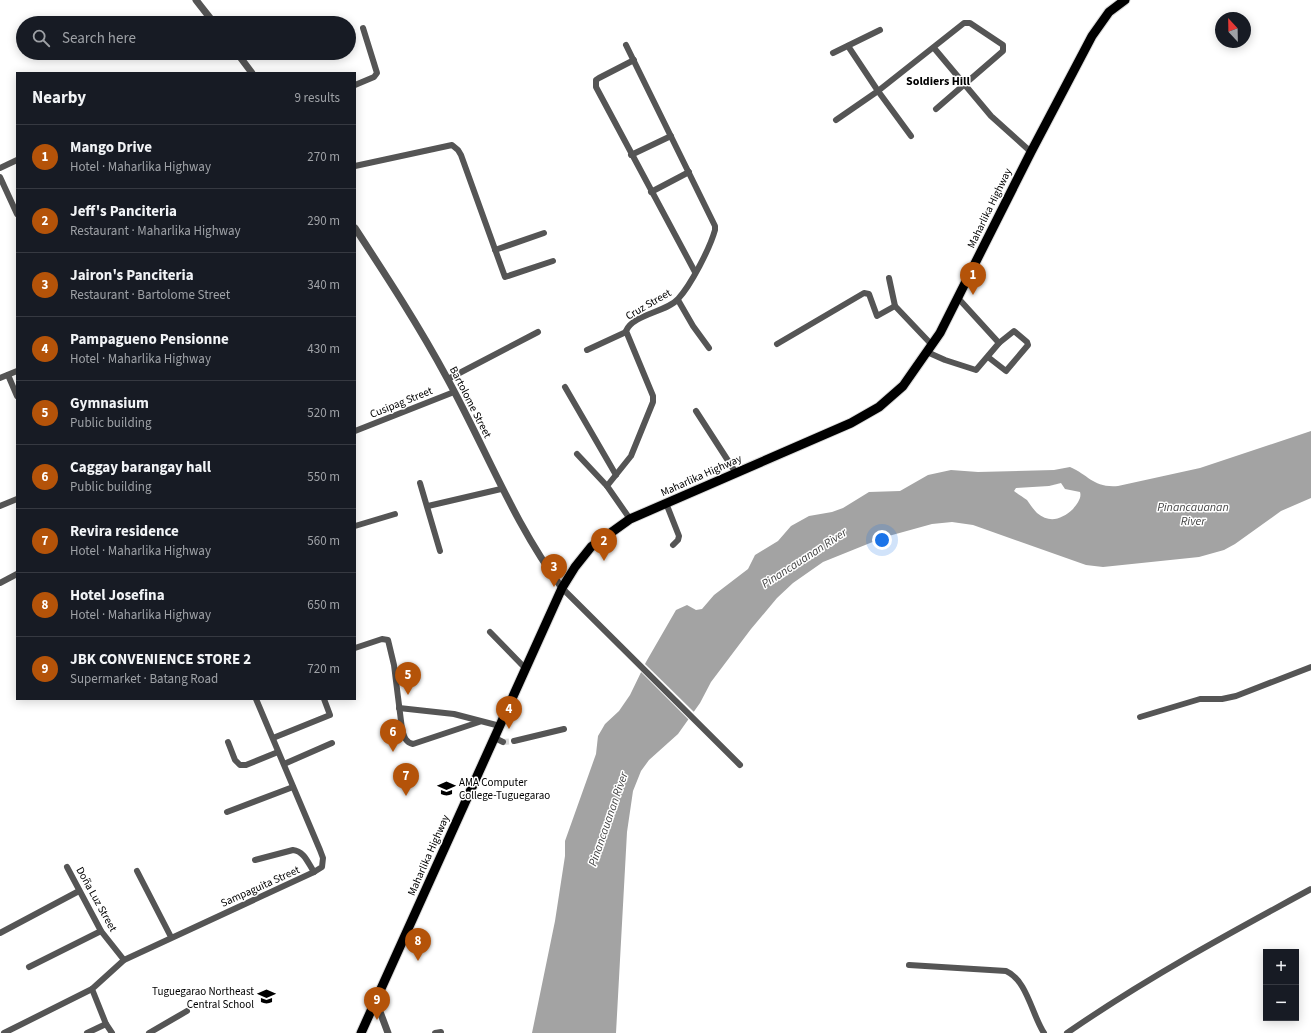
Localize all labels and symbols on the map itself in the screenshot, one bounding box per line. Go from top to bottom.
north arrow [1215,12,1251,48]
district label: Soldiers Hill [906,73,970,90]
street label: Maharlika Highway [964,166,1015,251]
pin: 1 [960,262,986,295]
street label: Cruz Street [623,285,674,324]
street label: Bartolome Street [446,364,495,441]
street label: Cusipag Street [368,383,435,422]
street label: Maharlika Highway [658,451,744,500]
water label: Pinancauanan River [1157,499,1229,530]
water label: Pinancauanan River [758,524,851,592]
pin: 2 [591,528,617,561]
your location [872,530,892,550]
pin: 3 [541,554,567,587]
pin: 5 [395,662,421,695]
pin: 4 [496,696,522,729]
pin: 6 [380,719,406,752]
pin: 7 [393,763,419,796]
water label: Pinancauanan River [584,769,633,869]
place label: AMA Computer College-Tuguegarao [459,775,550,803]
school or university icon: AMA Computer College-Tuguegarao [436,778,456,798]
street label: Maharlika Highway [404,812,453,898]
street label: Sampaguita Street [218,862,302,911]
street label: Doña Luz Street [73,864,121,935]
pin: 8 [405,928,431,961]
place label: Tuguegarao Northeast Central School [152,984,254,1012]
school or university icon: Tuguegarao Northeast Central School [257,987,277,1007]
pin: 9 [364,987,390,1020]

